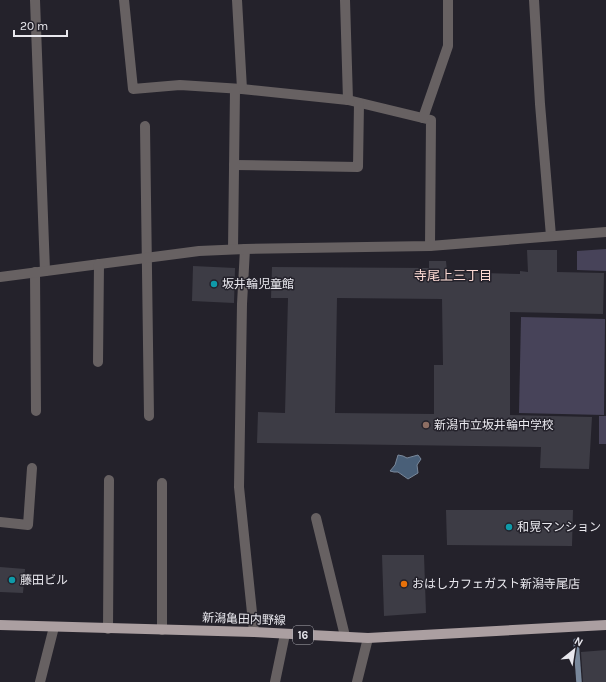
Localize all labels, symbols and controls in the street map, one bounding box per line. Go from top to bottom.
scale bar [14,12,67,38]
text: 20 m [20,19,48,33]
district label: 寺尾上三丁目 [414,268,492,283]
place label: 坂井輪児童館 [222,277,294,291]
marker: 坂井輪児童館 [209,279,219,289]
place label: 新潟市立坂井輪中学校 [434,418,554,432]
marker: 新潟市立坂井輪中学校 [421,420,431,430]
place label: 和晃マンション [517,520,601,534]
marker: 和晃マンション [504,522,514,532]
place label: 藤田ビル [20,573,68,587]
marker: 藤田ビル [7,575,17,585]
place label: おはしカフェガスト新潟寺尾店 [412,577,580,591]
marker: おはしカフェガスト新潟寺尾店 [399,579,409,589]
street label: 新潟亀田内野線 [202,611,286,627]
road number: 16 [293,626,313,644]
north arrow [554,630,594,670]
text: N [572,634,585,649]

